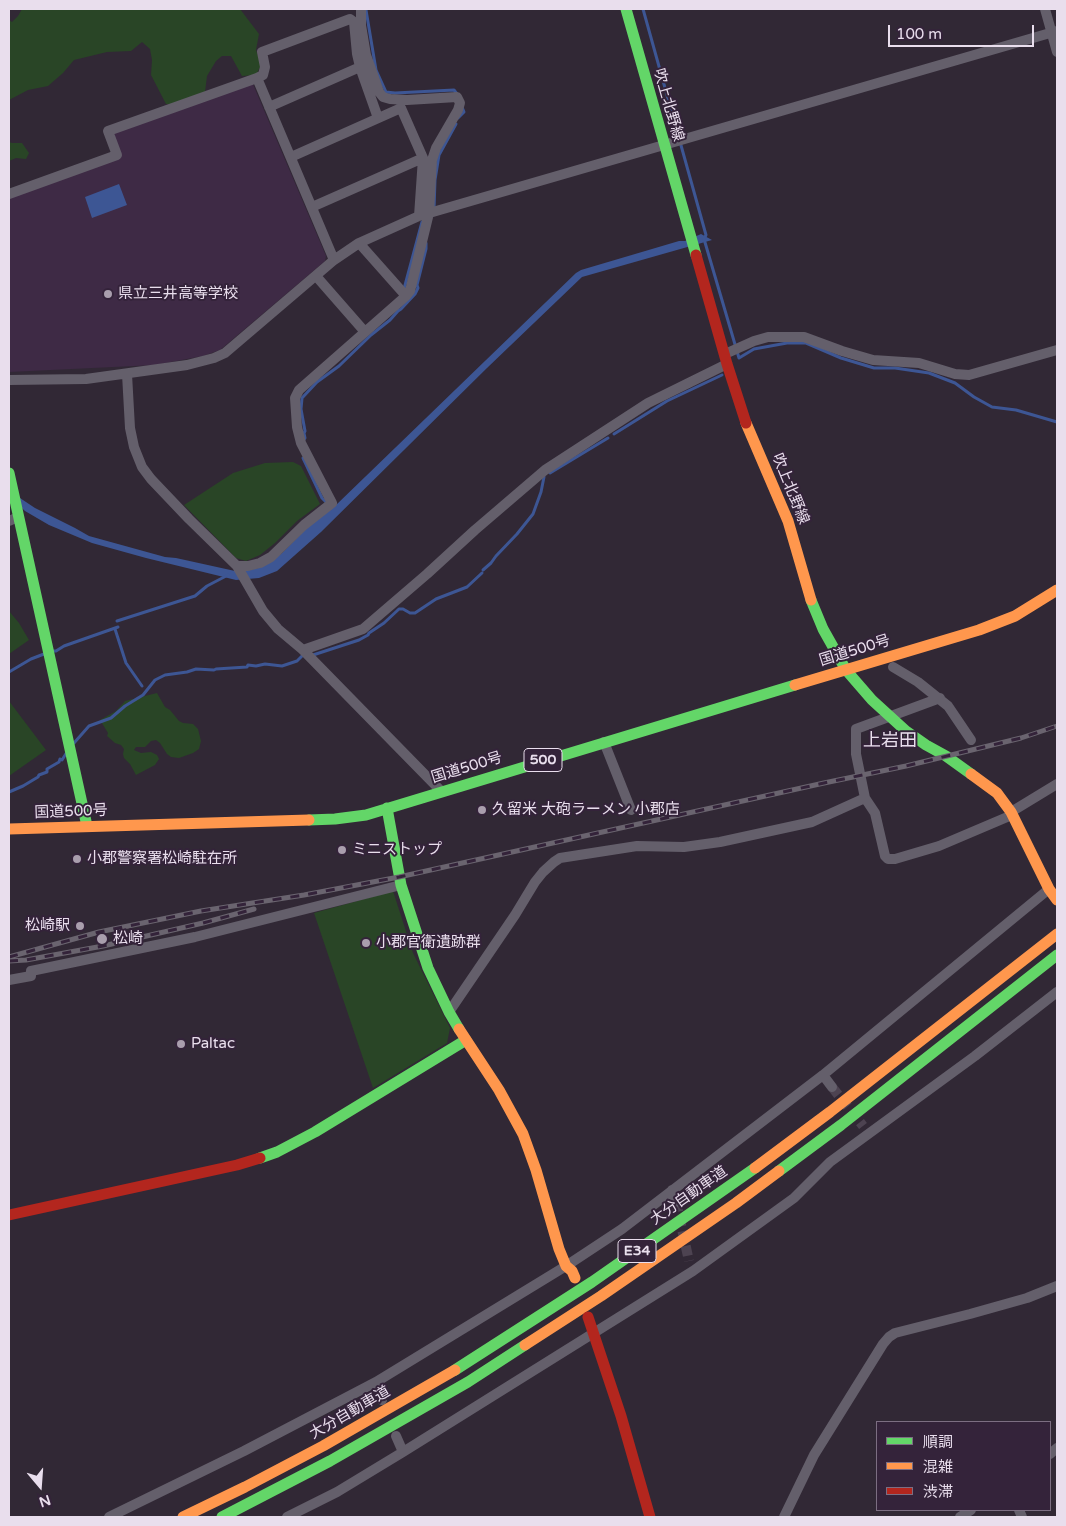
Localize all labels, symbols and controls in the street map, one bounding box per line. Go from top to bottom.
scale bar [891,15,1037,47]
text: 100 m [896,25,942,43]
street label: 吹上北野線 [649,66,687,144]
place label: 県立三井高等学校 [118,285,238,303]
marker: 県立三井高等学校 [102,288,114,300]
street label: 吹上北野線 [768,451,812,527]
street label: 国道500号 [817,632,893,670]
district label: 上岩田 [863,730,917,752]
road number: 500 [524,748,562,772]
street label: 国道500号 [429,749,505,787]
place label: 久留米 大砲ラーメン 小郡店 [492,801,680,819]
street label: 国道500号 [34,802,108,822]
marker: 久留米 大砲ラーメン 小郡店 [476,804,488,816]
place label: ミニストップ [352,841,442,859]
marker: ミニストップ [336,844,348,856]
place label: 小郡警察署松崎駐在所 [87,850,237,868]
marker: 小郡警察署松崎駐在所 [71,853,83,865]
place label: 松崎駅 [25,917,70,935]
marker: 松崎駅 [74,920,86,932]
place label: 松崎 [113,930,143,948]
marker: 松崎 [95,932,109,946]
place label: 小郡官衛遺跡群 [376,934,481,952]
marker: 小郡官衛遺跡群 [360,937,372,949]
place label: Paltac [191,1035,235,1053]
marker: Paltac [175,1038,187,1050]
street label: 大分自動車道 [647,1163,731,1229]
road number: E34 [618,1240,656,1262]
street label: 大分自動車道 [307,1383,393,1443]
legend [876,1421,1051,1511]
text: 順調 [923,1433,953,1451]
text: 混雑 [923,1458,953,1476]
north arrow [15,1461,65,1511]
text: 渋滞 [923,1483,953,1501]
text: N [37,1491,53,1511]

